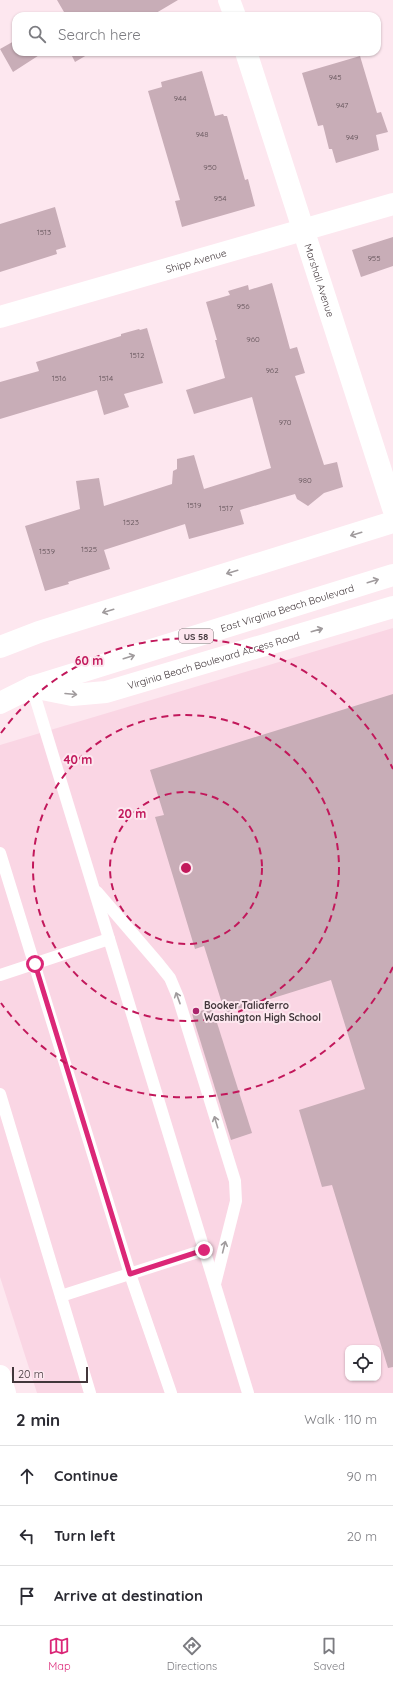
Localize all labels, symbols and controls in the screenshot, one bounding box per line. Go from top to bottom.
search box [12,12,381,56]
icon: search [26,23,48,45]
text: Search here [58,25,141,44]
house number: 945 [328,72,342,82]
house number: 944 [174,93,186,103]
house number: 947 [336,100,348,110]
house number: 948 [196,129,209,139]
house number: 949 [346,132,359,142]
house number: 950 [203,162,217,172]
house number: 954 [213,193,227,203]
house number: 1513 [37,227,51,237]
street label: Marshall Avenue [302,242,338,319]
street label: Shipp Avenue [164,246,228,276]
house number: 955 [367,253,381,263]
house number: 956 [236,301,250,311]
house number: 960 [246,334,260,344]
house number: 1512 [130,350,145,360]
house number: 962 [265,365,279,375]
house number: 1516 [52,373,67,383]
house number: 1514 [99,373,113,383]
house number: 970 [278,417,292,427]
house number: 980 [298,475,312,485]
house number: 1519 [187,500,202,510]
house number: 1517 [219,503,233,513]
house number: 1523 [123,517,139,527]
one-way arrow [349,531,362,538]
house number: 1525 [81,544,97,554]
house number: 1539 [39,546,56,556]
one-way arrow [225,569,238,576]
one-way arrow [367,577,380,584]
street label: East Virginia Beach Boulevard [219,581,356,635]
one-way arrow [101,608,114,615]
one-way arrow [311,626,324,633]
street label: Virginia Beach Boulevard Access Road [126,629,301,692]
road number: US 58 [179,629,213,643]
text: 60 m [75,653,103,668]
one-way arrow [122,653,135,660]
one-way arrow [64,690,77,697]
text: 40 m [64,752,92,767]
text: 20 m [118,806,146,821]
centre of rings [179,861,193,875]
route start [26,955,44,973]
one-way arrow [173,992,181,1004]
place label: Booker Taliaferro Washington High School [204,999,321,1024]
marker: Booker Taliaferro Washington High School [191,1006,201,1016]
one-way arrow [212,1115,219,1128]
route end [195,1241,213,1259]
one-way arrow [221,1241,229,1254]
map controls [345,1345,381,1381]
button: locate [345,1345,381,1381]
scale bar [12,1365,88,1384]
text: 20 m [18,1367,44,1381]
text: 2 min [16,1409,60,1430]
text: Walk · 110 m [304,1411,377,1427]
icon: ahead [16,1465,38,1487]
text: Continue [54,1466,118,1485]
text: 90 m [347,1468,377,1484]
icon: left [16,1525,38,1547]
text: Turn left [54,1526,116,1545]
text: 20 m [347,1528,377,1544]
icon: arrive [16,1585,38,1607]
text: Arrive at destination [54,1586,203,1605]
tab: Map [48,1635,71,1673]
tab: Directions [167,1635,217,1673]
tab: Saved [313,1635,345,1673]

